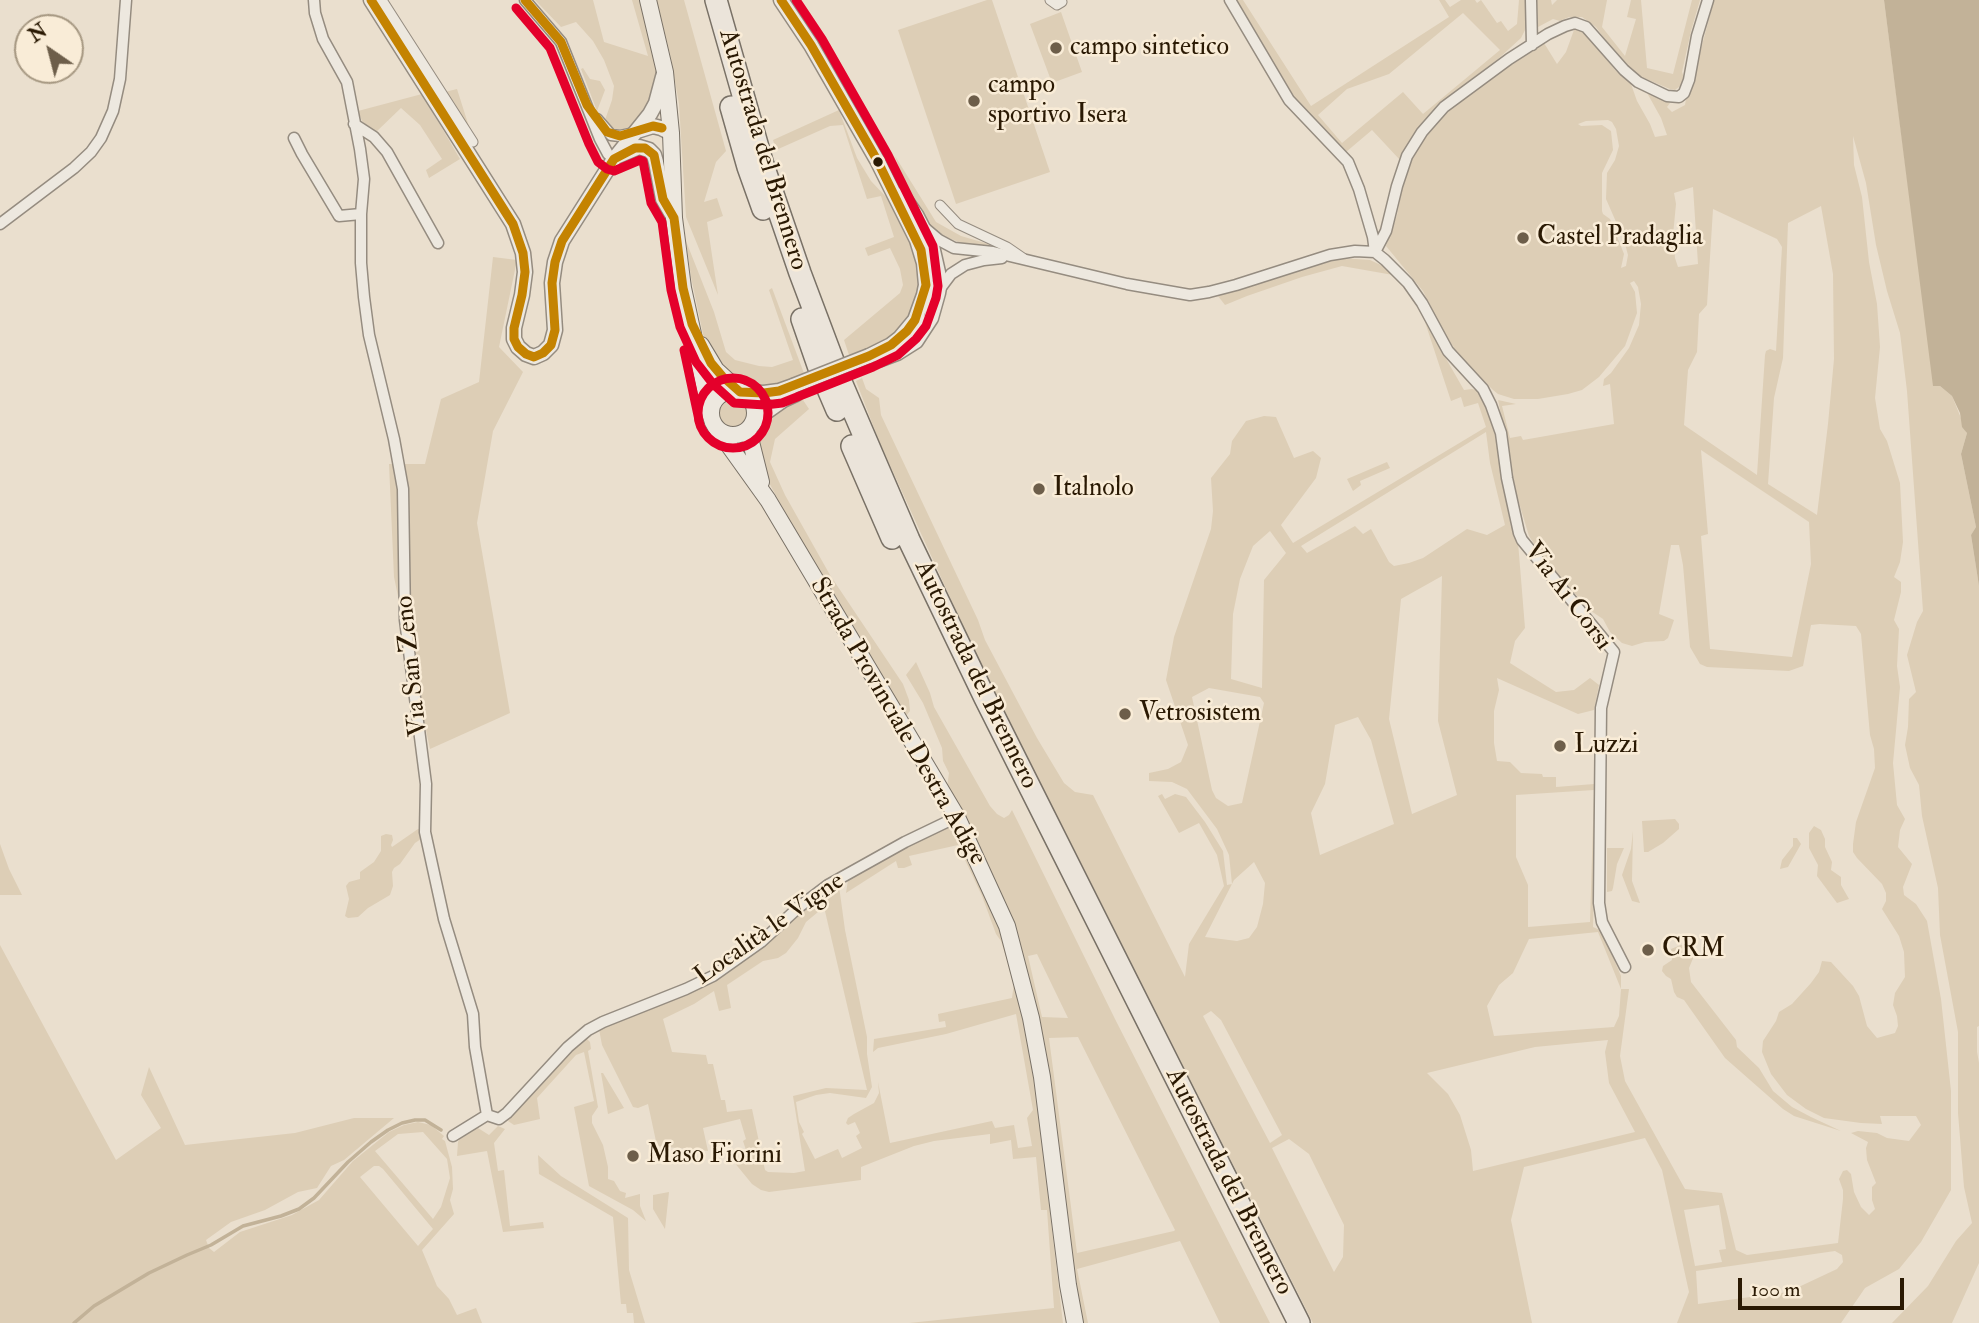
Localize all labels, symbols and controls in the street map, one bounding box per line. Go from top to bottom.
north arrow [14,14,84,84]
text: N [24,19,52,48]
street label: Autostrada del Brennero [710,26,814,274]
place label: campo sintetico [1070,32,1229,64]
marker: campo sintetico [1048,40,1064,56]
place label: campo sportivo Isera [988,70,1127,132]
marker: campo sportivo Isera [966,93,982,109]
unlabelled marker [871,155,885,169]
place label: Castel Pradaglia [1537,222,1703,254]
marker: Castel Pradaglia [1515,230,1531,246]
place label: Italnolo [1053,473,1134,505]
marker: Italnolo [1031,481,1047,497]
street label: Via Ai Corsi [1516,537,1618,657]
street label: Autostrada del Brennero [906,556,1044,794]
street label: Strada Provinciale Destra Adige [802,573,992,871]
street label: Via San Zeno [390,594,436,738]
place label: Vetrosistem [1139,698,1261,730]
marker: Vetrosistem [1117,706,1133,722]
place label: Luzzi [1574,730,1638,762]
marker: Luzzi [1552,738,1568,754]
street label: Località le Vigne [689,867,851,993]
place label: CRM [1662,934,1725,966]
marker: CRM [1640,942,1656,958]
street label: Autostrada del Brennero [1157,1063,1299,1301]
place label: Maso Fiorini [647,1140,782,1172]
marker: Maso Fiorini [625,1148,641,1164]
scale bar [1741,1264,1907,1308]
text: 100 m [1751,1276,1801,1303]

